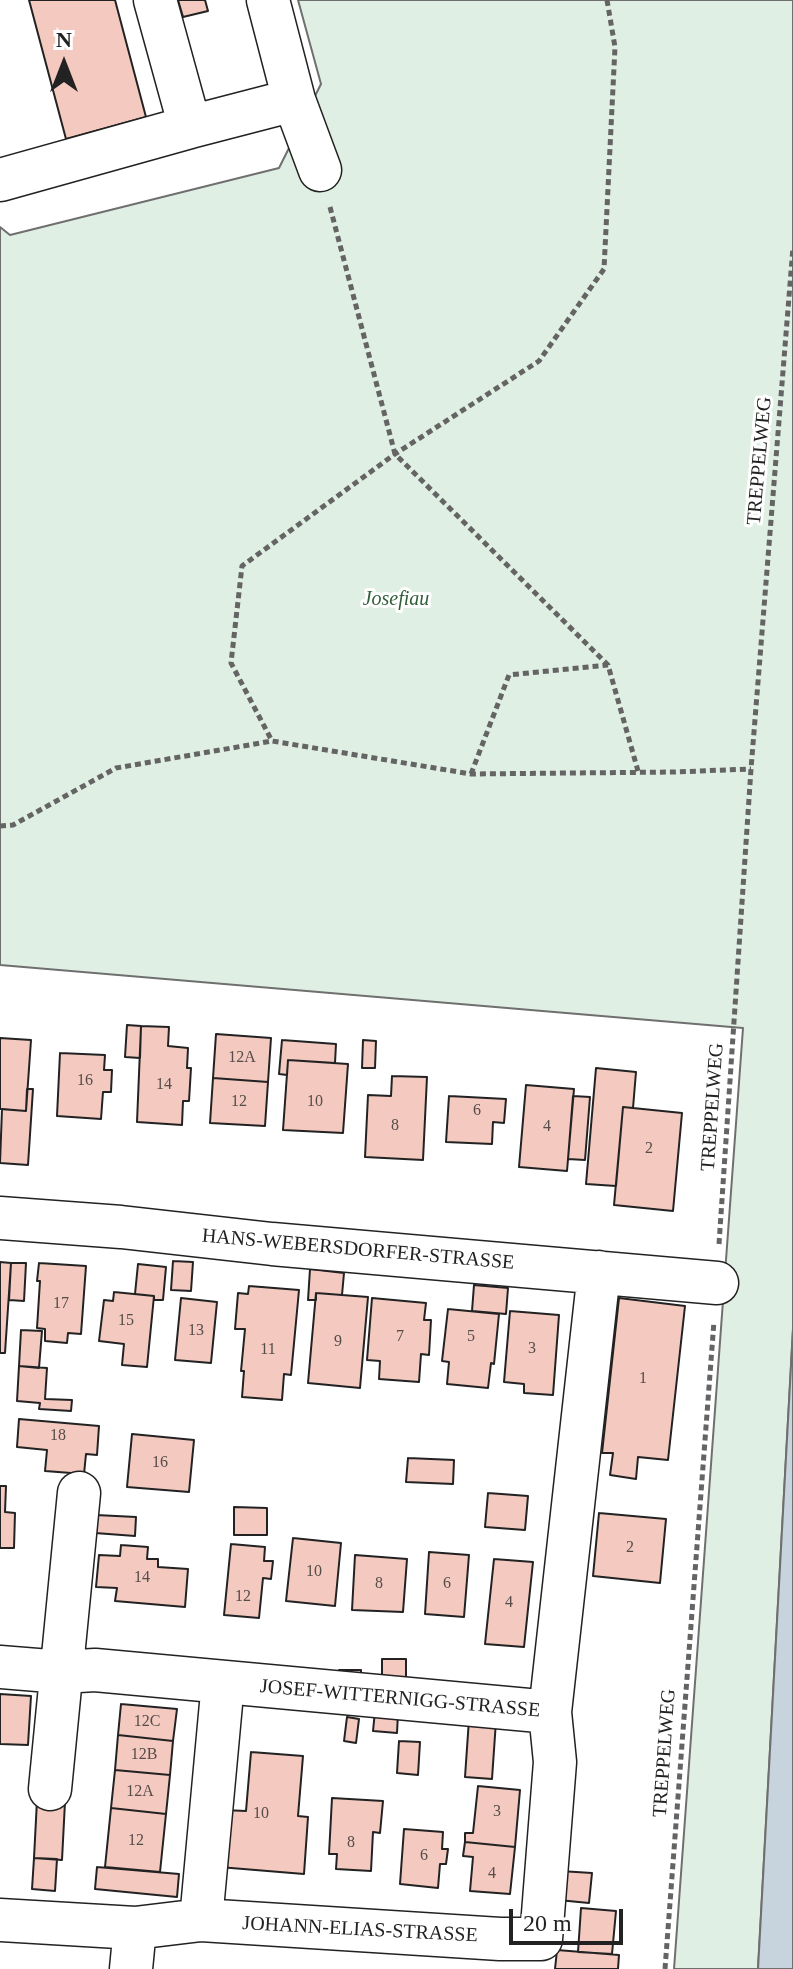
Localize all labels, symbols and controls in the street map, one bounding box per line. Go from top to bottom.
north arrow [24,24,104,104]
text: N [56,27,72,52]
street label: TREPPELWEG [742,396,778,526]
park label: Josefiau [363,588,429,612]
street label: TREPPELWEG [697,1042,729,1172]
house number: 12A [228,1048,256,1068]
house number: 16 [77,1071,93,1091]
house number: 14 [156,1075,172,1095]
house number: 12 [231,1092,247,1112]
house number: 10 [307,1092,323,1112]
house number: 6 [473,1101,481,1121]
house number: 8 [391,1116,399,1136]
house number: 4 [543,1117,551,1137]
house number: 2 [645,1139,653,1159]
street label: HANS-WEBERSDORFER-STRASSE [201,1224,515,1276]
house number: 17 [53,1294,69,1314]
house number: 15 [118,1311,134,1331]
house number: 13 [188,1321,204,1341]
house number: 7 [396,1327,404,1347]
house number: 5 [467,1327,475,1347]
house number: 9 [334,1332,342,1352]
house number: 3 [528,1339,536,1359]
house number: 11 [260,1340,276,1360]
house number: 1 [639,1369,647,1389]
house number: 18 [50,1426,66,1446]
house number: 16 [152,1453,168,1473]
house number: 2 [626,1538,634,1558]
house number: 10 [306,1562,322,1582]
house number: 14 [134,1568,150,1588]
house number: 8 [375,1574,383,1594]
house number: 6 [443,1574,451,1594]
house number: 12 [235,1587,251,1607]
house number: 4 [505,1593,513,1613]
street label: JOSEF-WITTERNIGG-STRASSE [259,1675,541,1723]
street label: TREPPELWEG [649,1688,681,1818]
house number: 12C [134,1712,160,1732]
house number: 12B [131,1745,157,1765]
house number: 12A [126,1782,154,1802]
house number: 3 [493,1802,501,1822]
house number: 10 [253,1804,269,1824]
house number: 12 [128,1831,144,1851]
house number: 8 [347,1833,355,1853]
house number: 6 [420,1846,428,1866]
house number: 4 [488,1864,496,1884]
scale bar [513,1893,627,1943]
text: 20 m [523,1910,572,1936]
street label: JOHANN-ELIAS-STRASSE [242,1912,478,1948]

